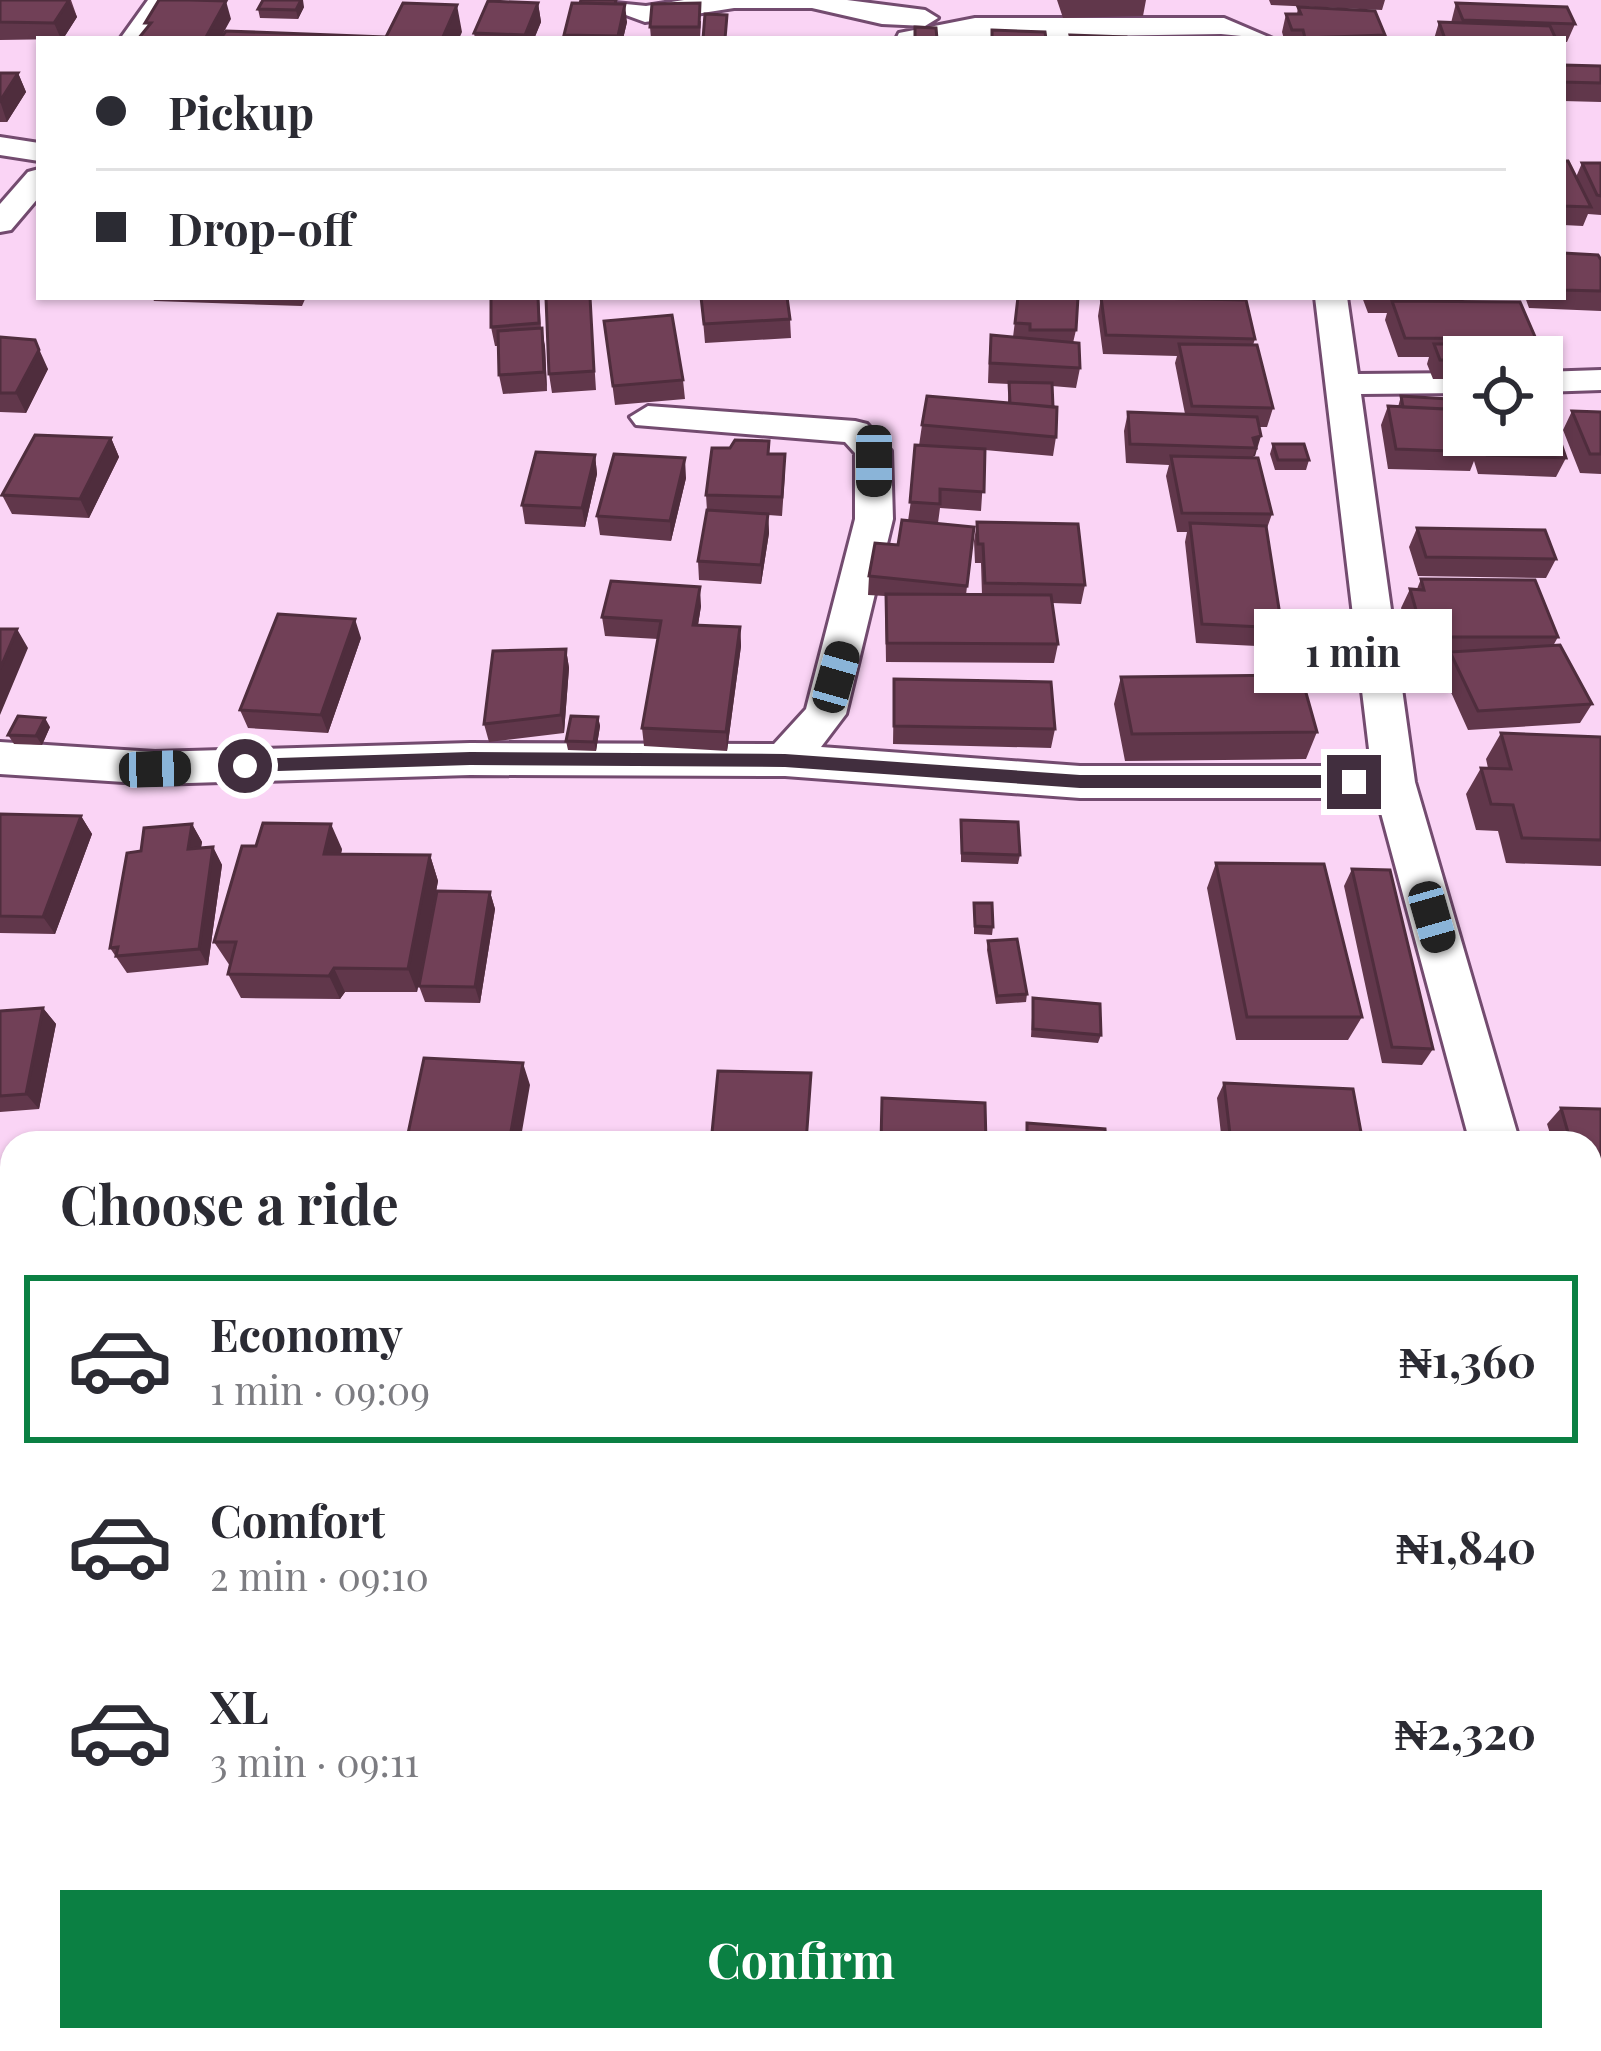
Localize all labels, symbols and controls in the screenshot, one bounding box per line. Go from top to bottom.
text: Pickup [168,81,314,141]
text: Drop-off [168,197,354,257]
map controls [1443,336,1563,456]
button: locate [1443,336,1563,456]
car [856,425,892,497]
callout: 1 min [1255,608,1453,692]
text: 1 min [1305,625,1401,677]
car [809,637,863,717]
route start [218,739,272,793]
car [118,750,192,788]
route end [1327,755,1381,809]
car [1405,877,1459,957]
text: Choose a ride [60,1167,399,1239]
text: Economy [210,1303,403,1363]
icon: car [66,1305,174,1413]
text: ₦1,360 [1399,1329,1536,1389]
text: 1 min · 09:09 [210,1363,430,1415]
text: Comfort [210,1489,385,1549]
icon: car [66,1491,174,1599]
text: ₦1,840 [1396,1515,1536,1575]
text: 2 min · 09:10 [210,1549,429,1601]
text: XL [210,1675,269,1735]
icon: car [66,1677,174,1785]
text: ₦2,320 [1395,1701,1536,1761]
text: 3 min · 09:11 [210,1735,419,1787]
button: Confirm [60,1890,1542,2028]

